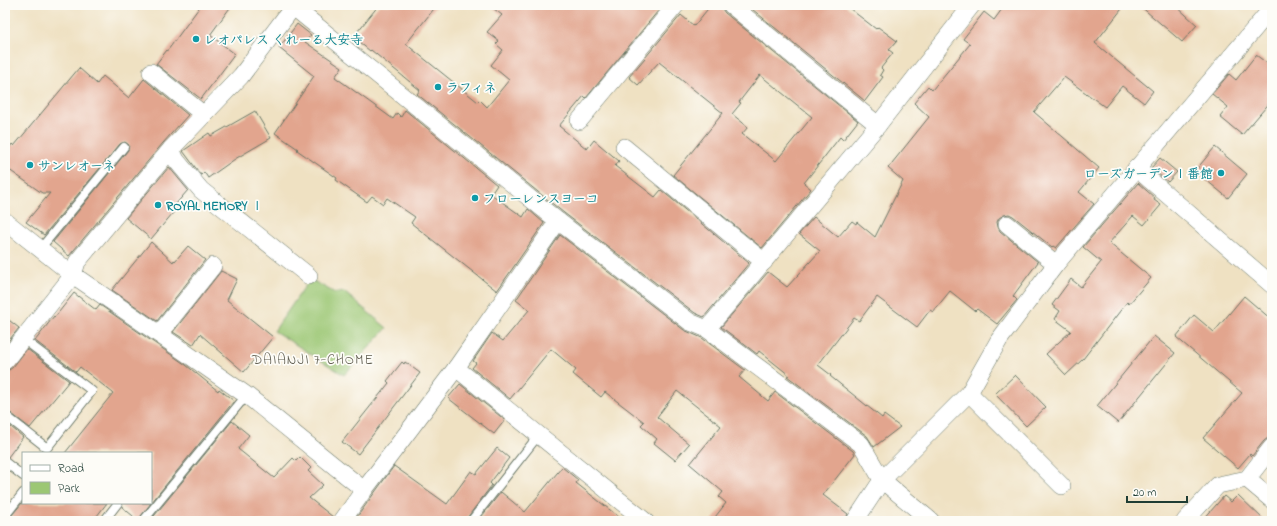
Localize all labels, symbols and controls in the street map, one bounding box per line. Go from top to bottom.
place label: レオパレス くれーる大安寺 [204,31,363,50]
marker: レオパレス くれーる大安寺 [191,34,201,44]
place label: ラフィネ [446,79,497,98]
marker: ラフィネ [433,82,443,92]
place label: サンレオーネ [38,157,115,176]
marker: サンレオーネ [25,160,35,170]
place label: ローズガーデンⅠ番館 [1084,165,1213,184]
marker: ローズガーデンⅠ番館 [1216,168,1226,178]
place label: フローレンスヨーコ [483,190,599,209]
marker: フローレンスヨーコ [470,193,480,203]
place label: ROYAL MEMORY Ⅰ [165,197,264,216]
marker: ROYAL MEMORY Ⅰ [153,200,163,210]
district label: DAIANJI 7-CHOME [251,350,374,371]
legend [22,452,152,504]
text: Road [58,460,84,478]
scale bar [1127,478,1187,504]
text: Park [58,480,80,498]
text: 20 m [1133,484,1156,502]

